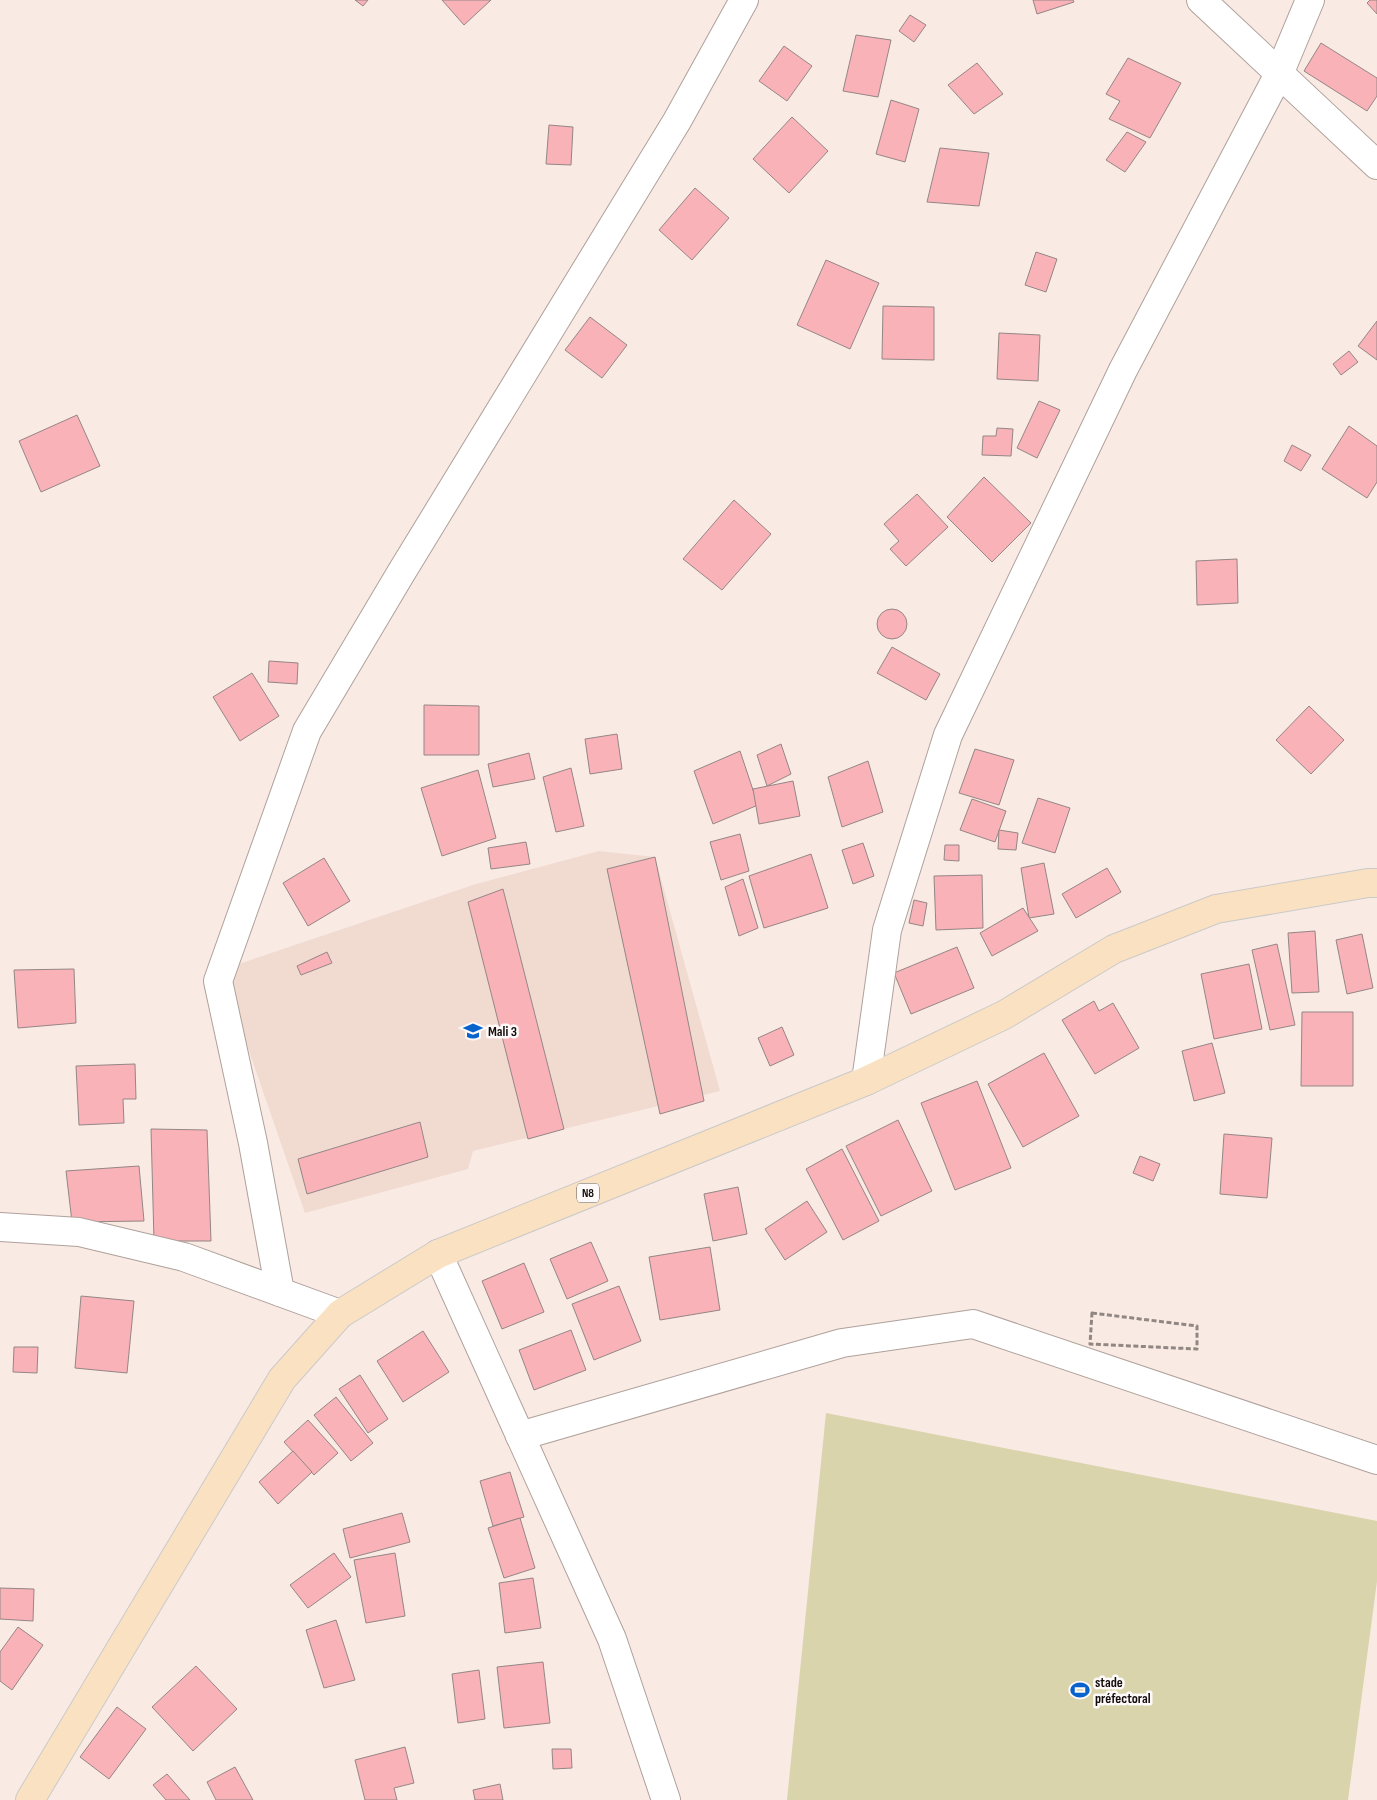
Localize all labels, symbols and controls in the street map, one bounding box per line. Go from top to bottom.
school or university icon: Mali 3 [462,1020,484,1042]
place label: Mali 3 [488,1023,517,1040]
road number: N8 [577,1184,599,1202]
place label: stade préfectoral [1095,1674,1151,1707]
sports icon: stade préfectoral [1069,1679,1091,1701]

